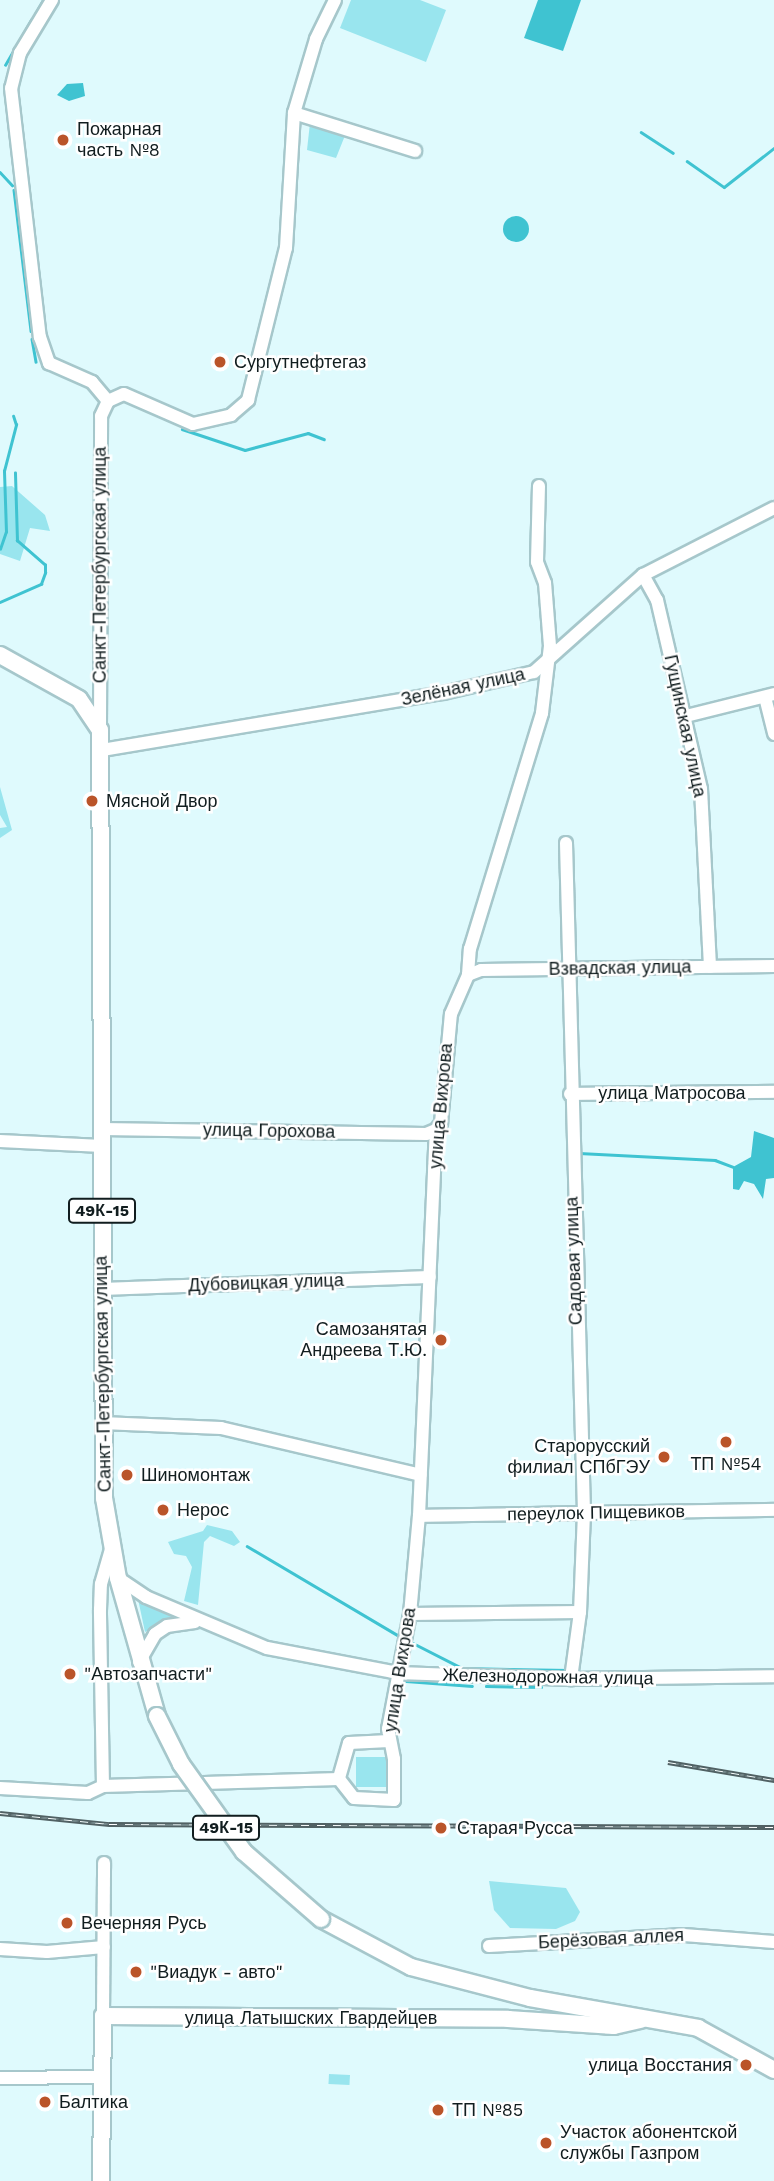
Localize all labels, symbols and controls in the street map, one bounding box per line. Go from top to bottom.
place label: Пожарная часть №8 [77,119,162,162]
marker: Пожарная часть №8 [55,132,71,148]
place label: Сургутнефтегаз [234,351,366,373]
marker: Сургутнефтегаз [212,354,228,370]
street label: Санкт-Петербургская улица [89,447,111,683]
street label: Гущинская улица [659,653,711,799]
street label: Зелёная улица [399,663,527,711]
place label: Мясной Двор [106,790,217,812]
marker: Мясной Двор [84,793,100,809]
street label: Взвадская улица [548,956,692,980]
street label: улица Вихрова [425,1042,457,1170]
street label: улица Матросова [598,1082,746,1104]
street label: улица Горохова [203,1119,335,1143]
street label: Садовая улица [561,1196,587,1326]
road number: 49К-15 [67,1198,137,1224]
street label: Санкт-Петербургская улица [90,1256,116,1492]
street label: Дубовицкая улица [188,1269,344,1297]
place label: Самозанятая Андреева Т.Ю. [300,1319,427,1362]
marker: Самозанятая Андреева Т.Ю. [433,1332,449,1348]
marker: ТП №54 [718,1434,734,1450]
place label: Старорусский филиал СПбГЭУ [508,1436,650,1478]
marker: Старорусский филиал СПбГЭУ [656,1449,672,1465]
place label: ТП №54 [690,1453,762,1475]
place label: Шиномонтаж [141,1464,250,1486]
marker: Шиномонтаж [119,1467,135,1483]
place label: Нерос [177,1499,229,1521]
street label: переулок Пищевиков [507,1501,685,1525]
marker: Нерос [155,1502,171,1518]
street label: улица Вихрова [379,1606,421,1734]
place label: "Автозапчасти" [84,1663,212,1685]
street label: Железнодорожная улица [442,1664,654,1690]
marker: "Автозапчасти" [62,1666,78,1682]
road number: 49К-15 [191,1816,261,1840]
place label: Старая Русса [457,1817,573,1839]
marker: Старая Русса [431,1818,451,1838]
place label: Вечерняя Русь [81,1912,207,1934]
marker: Вечерняя Русь [59,1915,75,1931]
street label: Берёзовая аллея [538,1924,684,1954]
place label: "Виадук - авто" [150,1961,283,1983]
marker: "Виадук - авто" [128,1964,144,1980]
street label: улица Латышских Гвардейцев [185,2007,437,2029]
place label: улица Восстания [589,2054,732,2076]
marker: улица Восстания [738,2057,754,2073]
place label: Балтика [59,2091,128,2113]
marker: Балтика [37,2094,53,2110]
place label: ТП №85 [452,2099,523,2121]
marker: ТП №85 [430,2102,446,2118]
place label: Участок абонентской службы Газпром [560,2122,737,2164]
marker: Участок абонентской службы Газпром [538,2135,554,2151]

